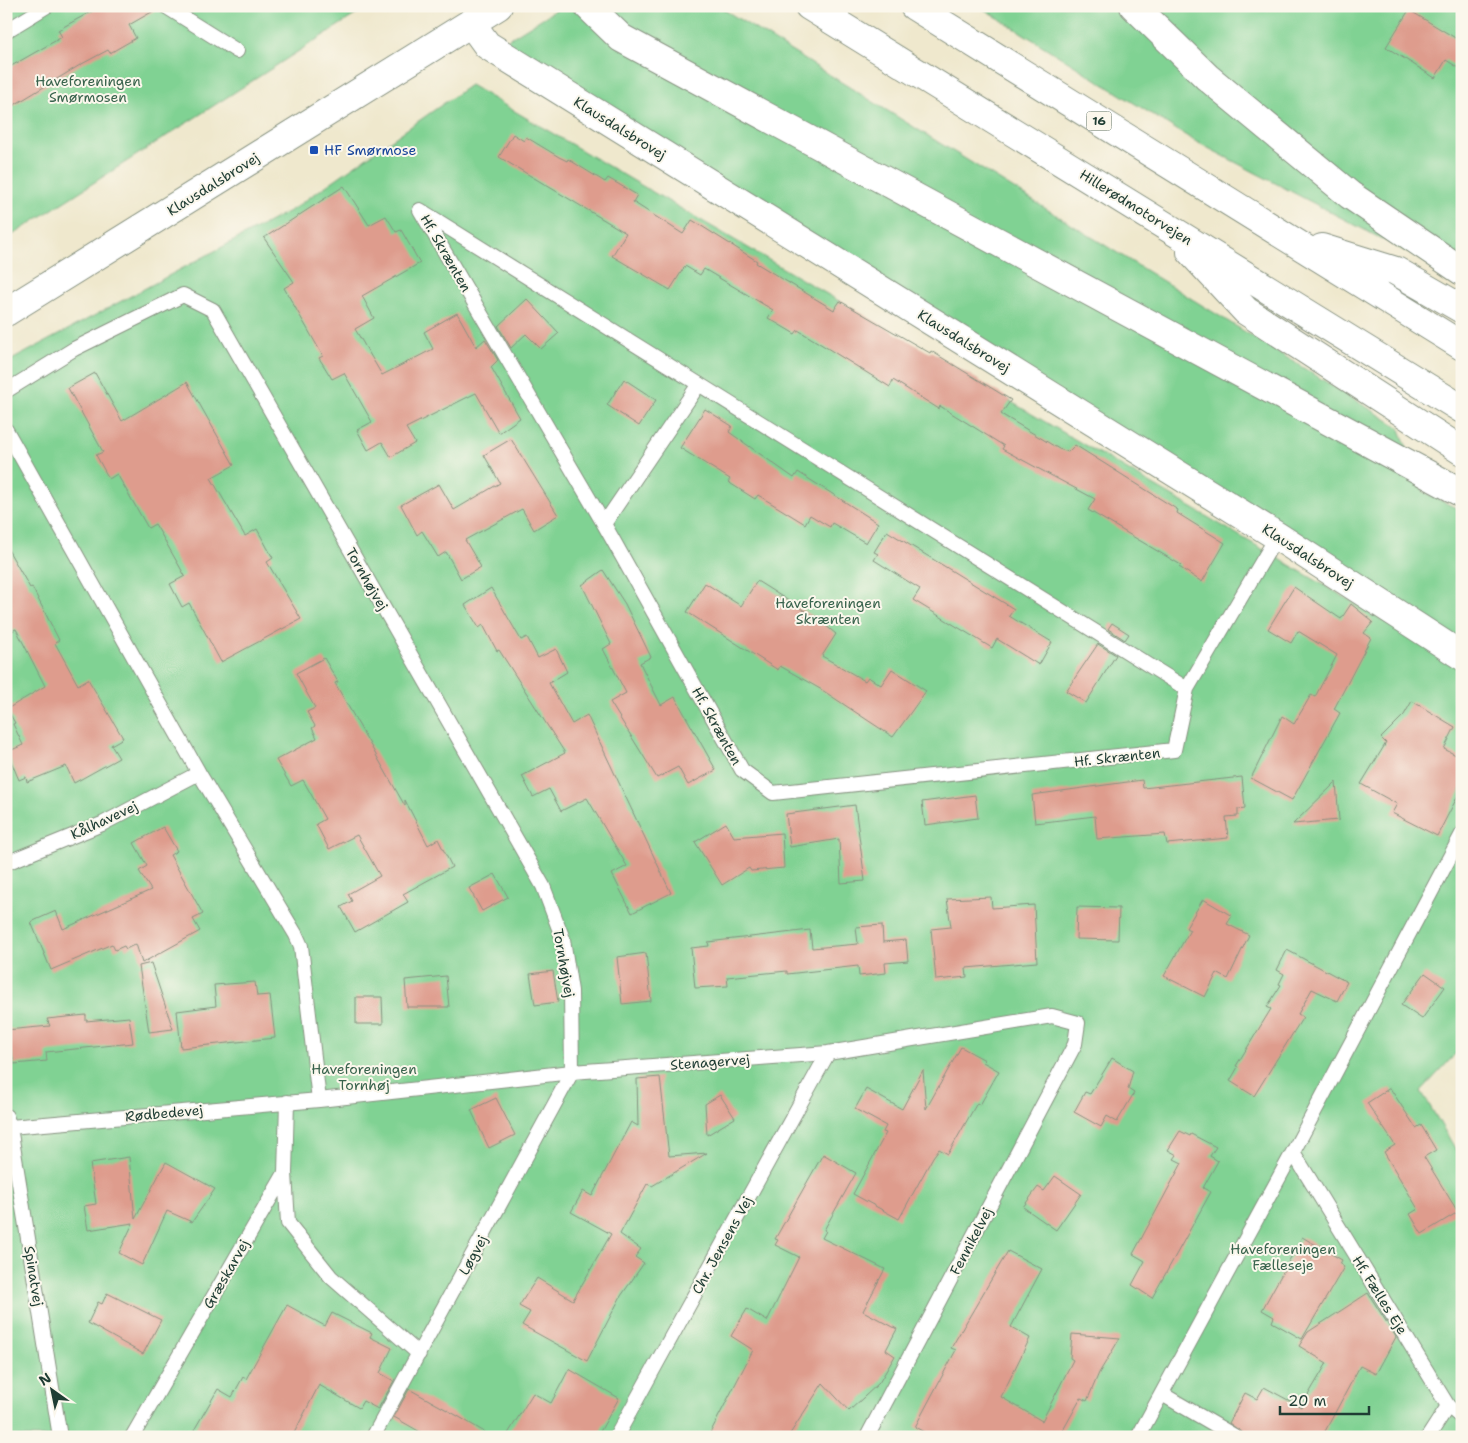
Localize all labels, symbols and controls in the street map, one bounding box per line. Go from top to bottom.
park label: Haveforeningen Smørmosen [35,72,141,106]
street label: Klausdalsbrovej [570,92,670,164]
road number: 16 [1086,112,1112,130]
place label: HF Smørmose [324,141,416,159]
marker: HF Smørmose [308,144,320,156]
street label: Klausdalsbrovej [163,148,263,220]
street label: Hillerødmotorvejen [1076,165,1196,249]
street label: Hf. Skrænten [417,211,476,295]
street label: Klausdalsbrovej [914,305,1014,377]
street label: Klausdalsbrovej [1259,520,1357,592]
street label: Tornhøjvej [342,544,392,614]
park label: Haveforeningen Skrænten [775,594,881,628]
street label: Hf. Skrænten [688,684,746,769]
street label: Hf. Skrænten [1073,743,1161,770]
street label: Kålhavevej [68,797,140,843]
street label: Tornhøjvej [549,927,579,999]
street label: Stenagervej [670,1050,750,1074]
park label: Haveforeningen Tornhøj [311,1060,417,1094]
street label: Rødbedevej [124,1101,204,1125]
street label: Chr. Jensens Vej [688,1193,756,1297]
street label: Fennikelvej [946,1204,996,1278]
street label: Løgvej [455,1232,491,1278]
street label: Græskarvej [199,1236,253,1312]
park label: Haveforeningen Fælleseje [1230,1240,1336,1274]
street label: Spinatvej [20,1245,48,1307]
street label: Hf. Fælles Eje [1349,1252,1411,1338]
north arrow [28,1366,78,1416]
text: N [35,1369,54,1390]
scale bar [1280,1383,1369,1415]
text: 20 m [1288,1391,1327,1411]

